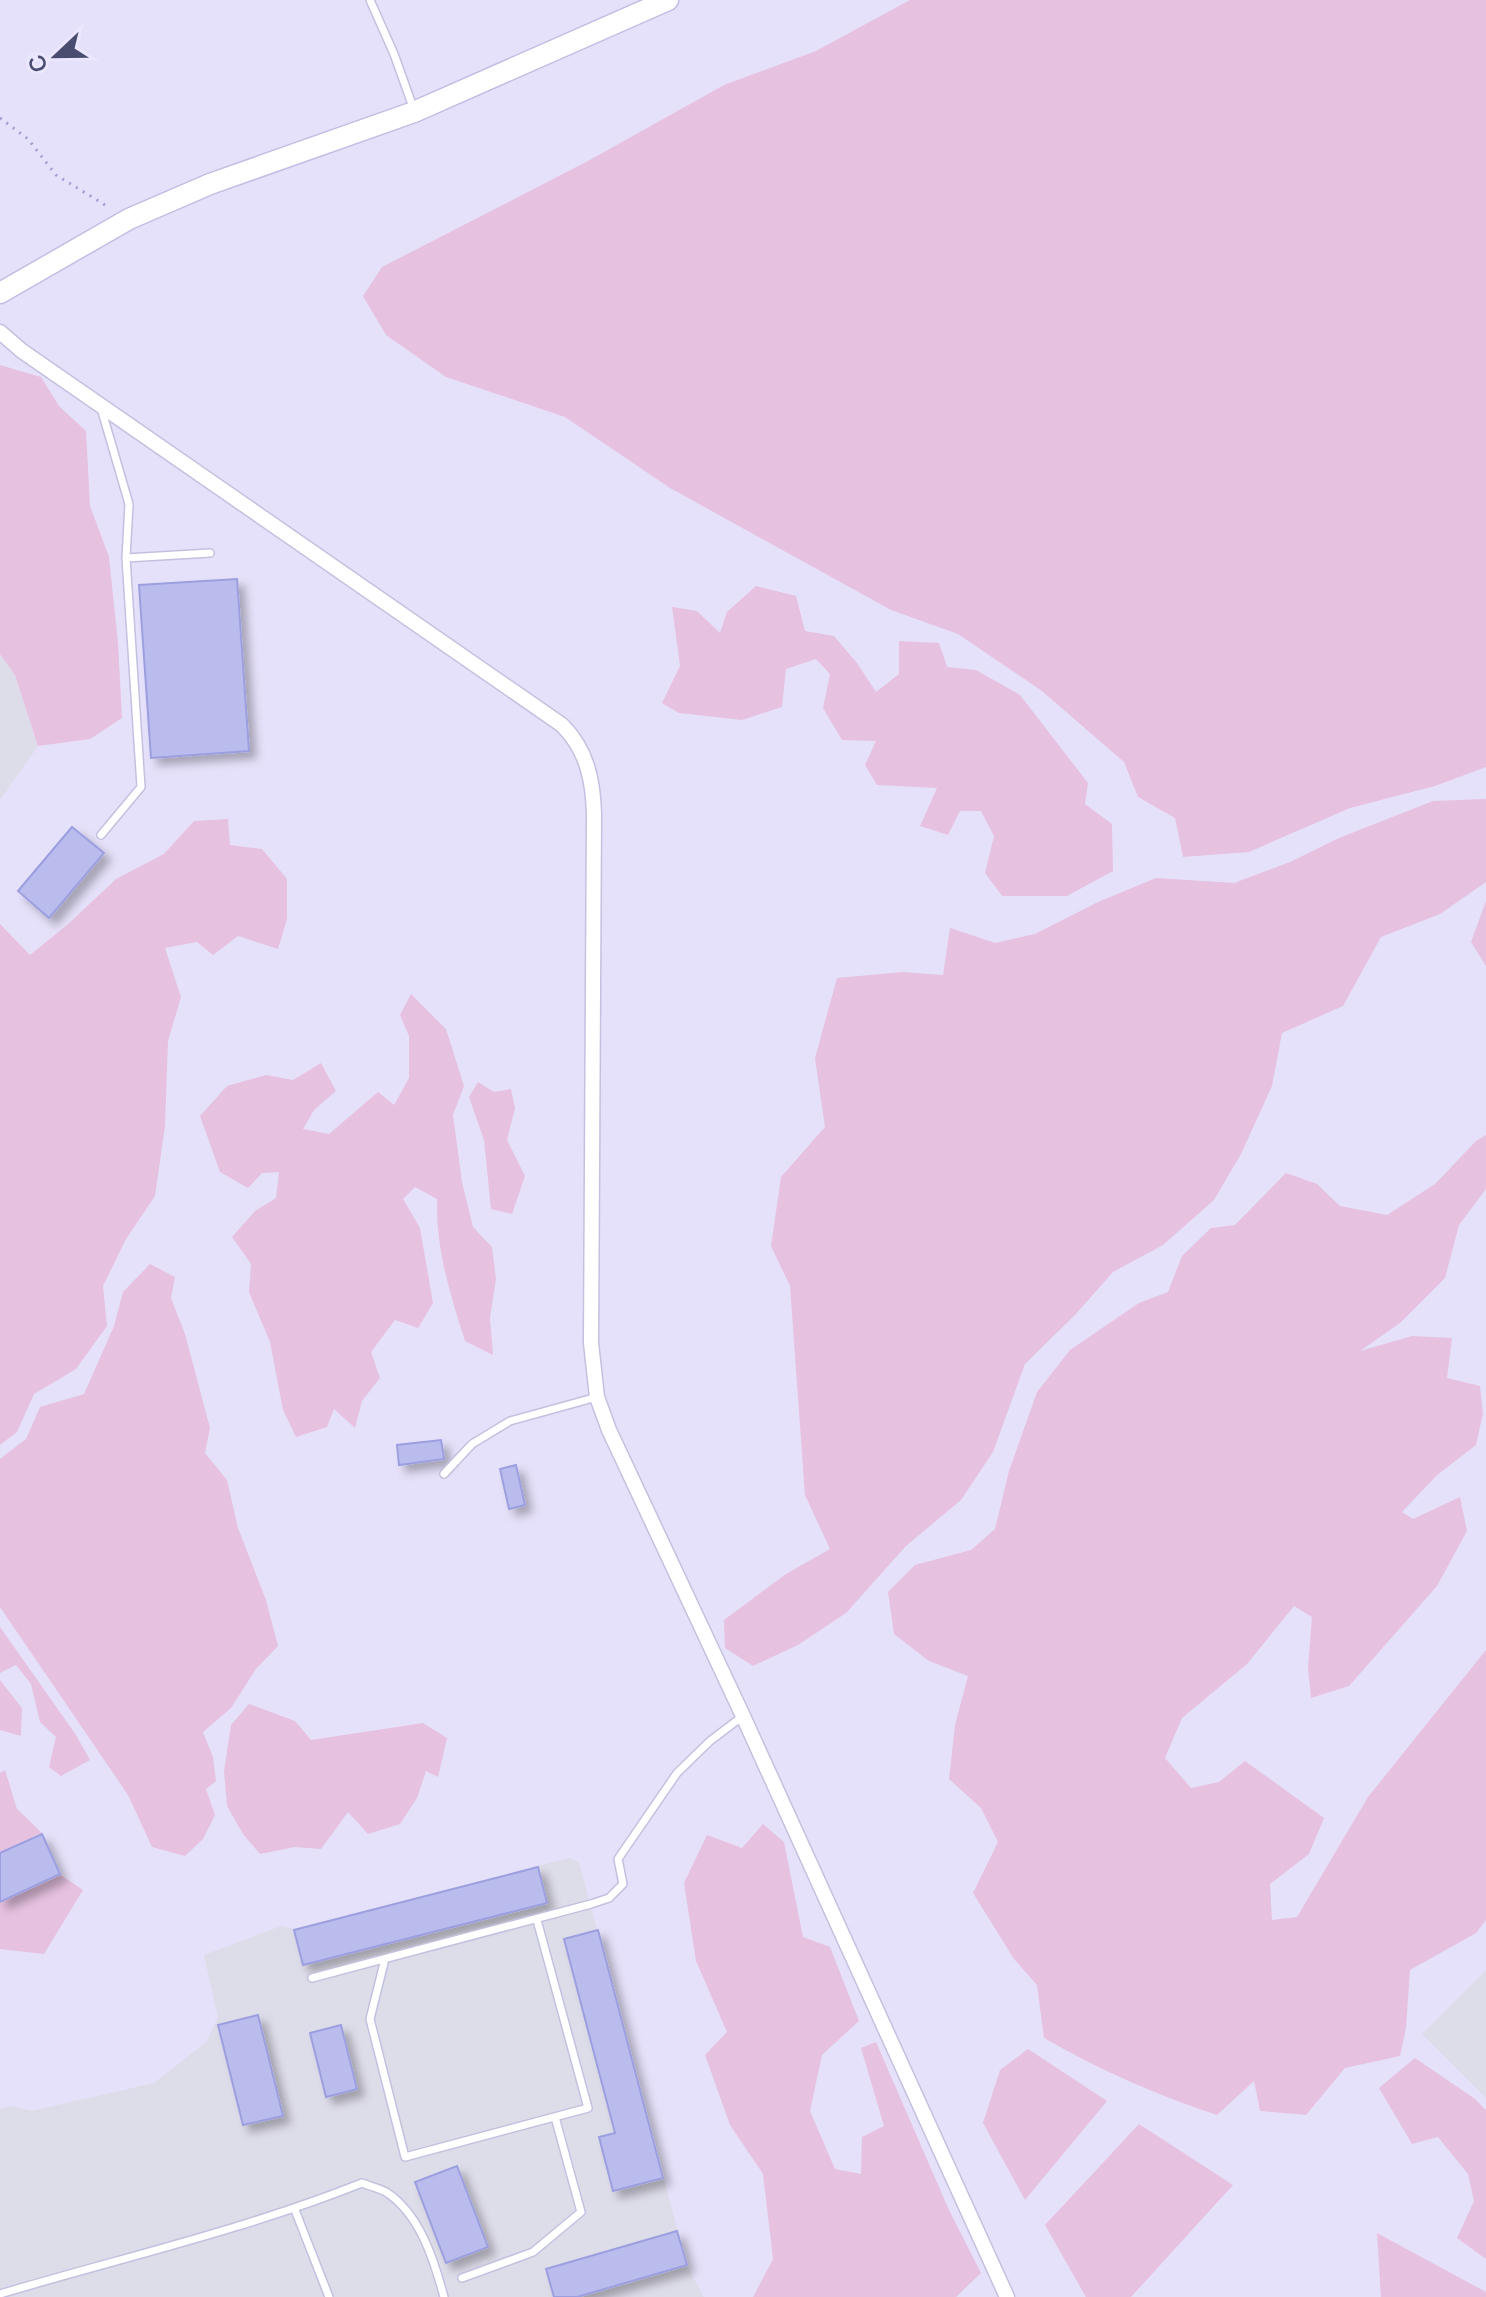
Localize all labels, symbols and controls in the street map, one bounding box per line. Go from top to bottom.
north arrow [16,16,96,96]
text: С [21,50,54,77]

